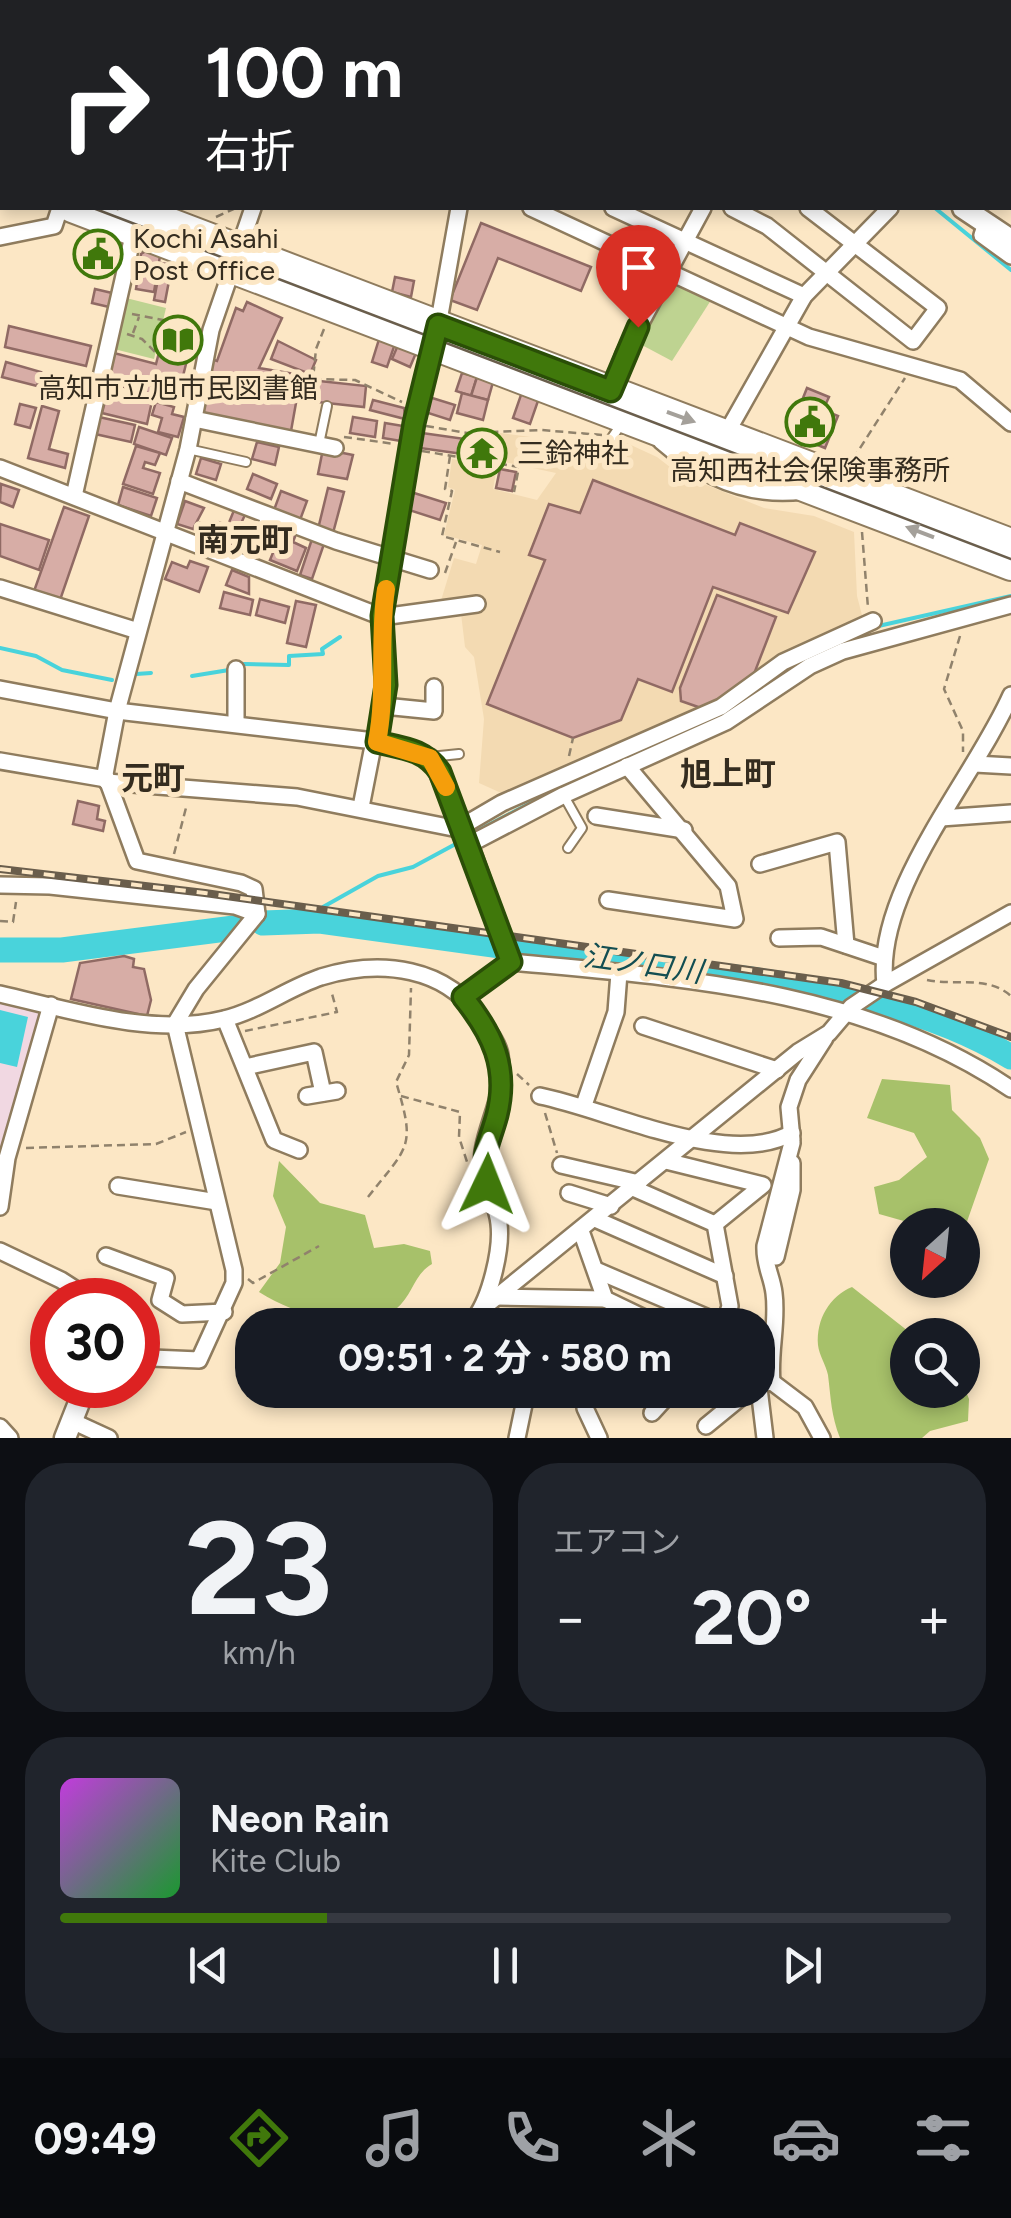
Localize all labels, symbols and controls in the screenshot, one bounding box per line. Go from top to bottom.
text: 100 m [205,30,403,115]
icon: right [40,40,170,170]
text: 右折 [205,124,295,178]
place label: Kochi Asahi Post Office [133,221,279,287]
pin [596,225,681,328]
public building icon: Kochi Asahi Post Office [72,228,124,280]
icon: arrive [611,240,666,295]
library icon: 高知市立旭市民図書館 [152,314,204,366]
place label: 高知市立旭市民図書館 [38,371,318,405]
public building icon: 高知西社会保険事務所 [784,396,836,448]
one-way arrow [667,410,697,425]
temple icon: 三鈴神社 [456,427,508,479]
place label: 三鈴神社 [517,436,629,470]
place label: 高知西社会保険事務所 [670,453,950,487]
district label: 南元町 [197,521,293,559]
one-way arrow [905,523,935,539]
district label: 旭上町 [680,755,776,793]
district label: 元町 [121,759,185,797]
water label: 江ノ口川 [581,937,708,991]
position arrow [435,1132,539,1236]
north arrow [890,1208,980,1298]
map controls [890,1208,980,1408]
speed limit sign: 30 [30,1278,160,1408]
button: search [890,1318,980,1408]
text: 09:51 · 2 分 · 580 m [338,1335,672,1381]
text: 23 [185,1491,333,1647]
text: エアコン [553,1523,681,1561]
text: 20° [692,1573,812,1663]
text: − [553,1585,587,1651]
text: + [917,1585,951,1651]
text: km/h [222,1634,296,1672]
text: Neon Rain [210,1796,389,1842]
text: Kite Club [210,1842,341,1880]
icon: previous [181,1938,236,1993]
icon: pause [478,1938,533,1993]
icon: next [775,1938,830,1993]
icon: directions [224,2103,294,2173]
icon: music [360,2103,430,2173]
icon: phone [497,2103,567,2173]
icon: climate [634,2103,704,2173]
icon: car [771,2103,841,2173]
icon: filters [908,2103,978,2173]
text: 09:49 [33,2111,157,2165]

